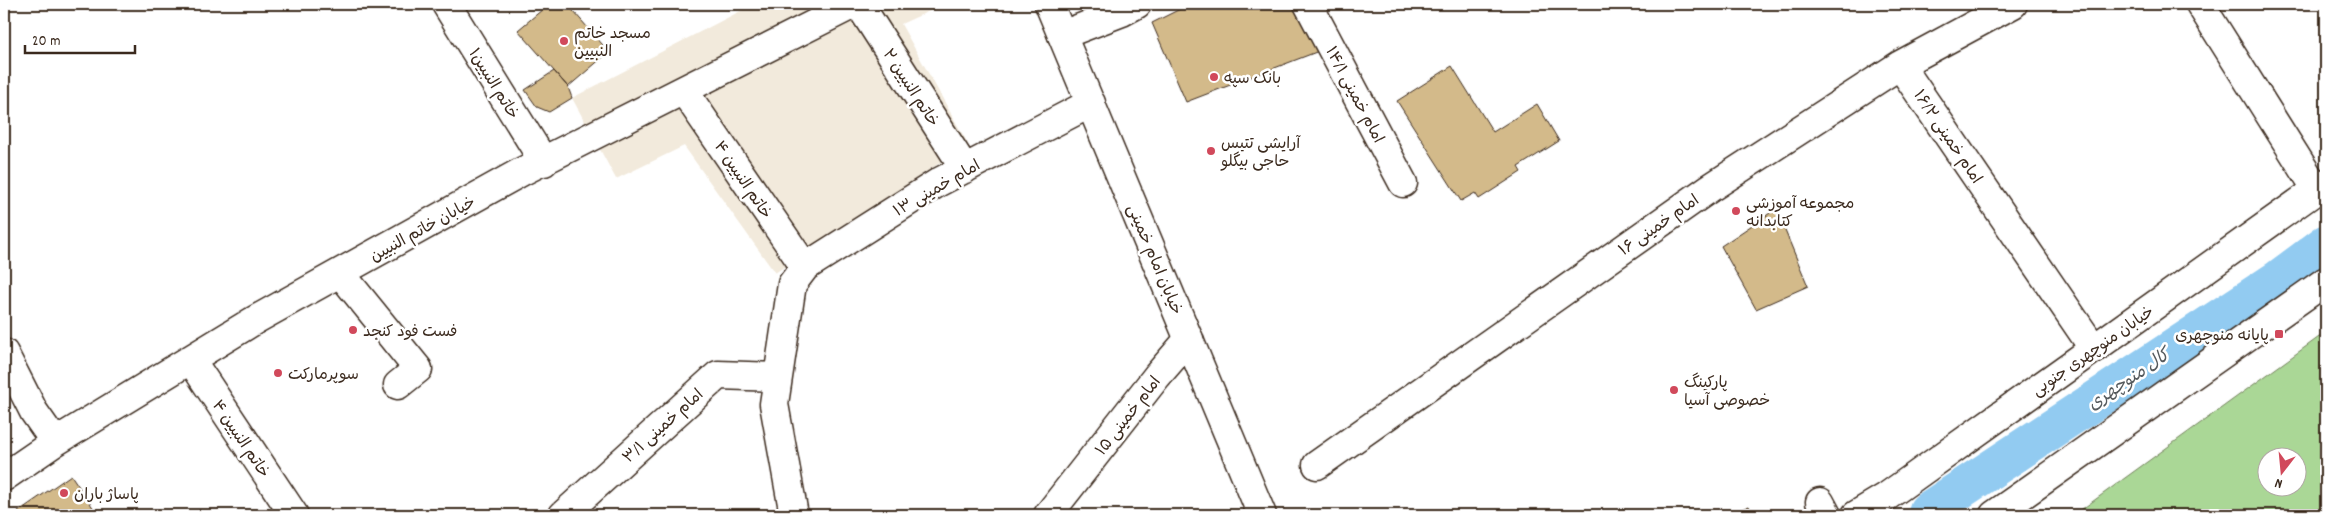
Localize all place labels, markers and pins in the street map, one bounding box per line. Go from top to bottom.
place label: مسجد خاتم النبیین [574,23,651,64]
marker: مسجد خاتم النبیین [558,35,570,47]
place label: بانک سپه [1224,68,1281,91]
marker: بانک سپه [1208,71,1220,83]
place label: آرایشی تتیس حاجی بیگلو [1220,133,1301,174]
marker: آرایشی تتیس حاجی بیگلو [1205,145,1217,157]
place label: مجموعه آموزشی کتابدانه [1746,193,1854,234]
marker: مجموعه آموزشی کتابدانه [1730,205,1742,217]
place label: فست فود کنجد [363,321,457,344]
marker: فست فود کنجد [347,324,359,336]
place label: پایانه منوچهری [2175,325,2269,348]
marker: پایانه منوچهری [2273,328,2285,340]
place label: سوپرمارکت [288,364,359,387]
marker: سوپرمارکت [272,367,284,379]
place label: پارکینگ خصوصی آسیا [1684,372,1770,413]
marker: پارکینگ خصوصی آسیا [1668,384,1680,396]
place label: پاساژ باران [74,484,139,507]
marker: پاساژ باران [58,487,70,499]

